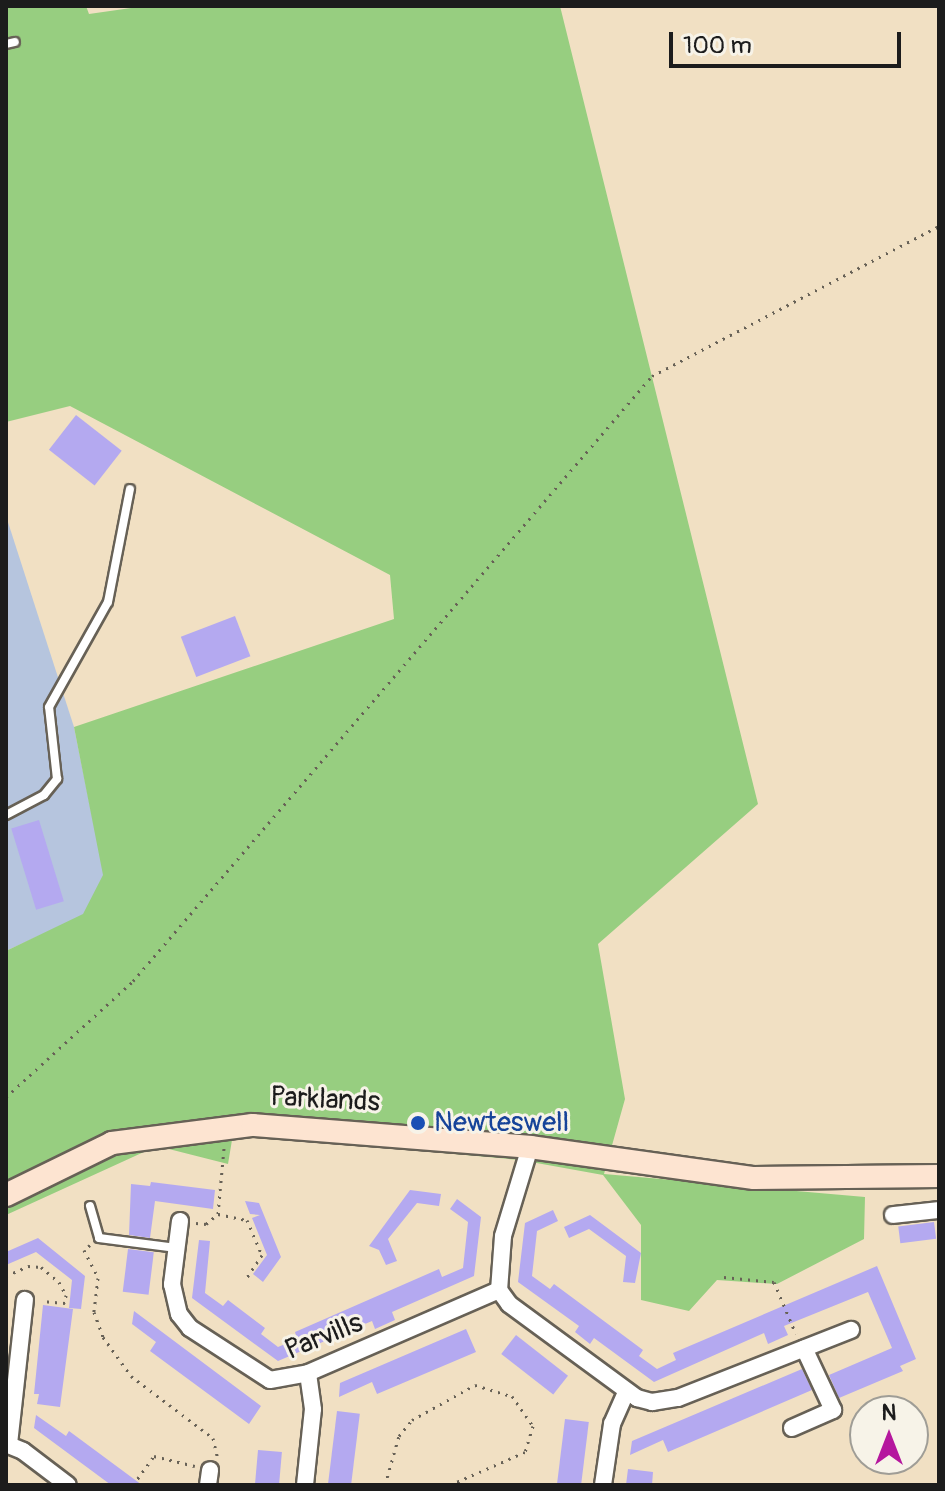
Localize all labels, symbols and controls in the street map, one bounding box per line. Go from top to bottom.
scale bar [673,16,905,66]
text: 100 m [683,31,752,60]
street label: Parklands [269,1080,381,1120]
place label: Newteswell [434,1106,569,1140]
marker: Newteswell [409,1114,427,1132]
street label: Parvills [280,1306,368,1368]
north arrow [849,1395,929,1475]
text: N [882,1399,896,1427]

